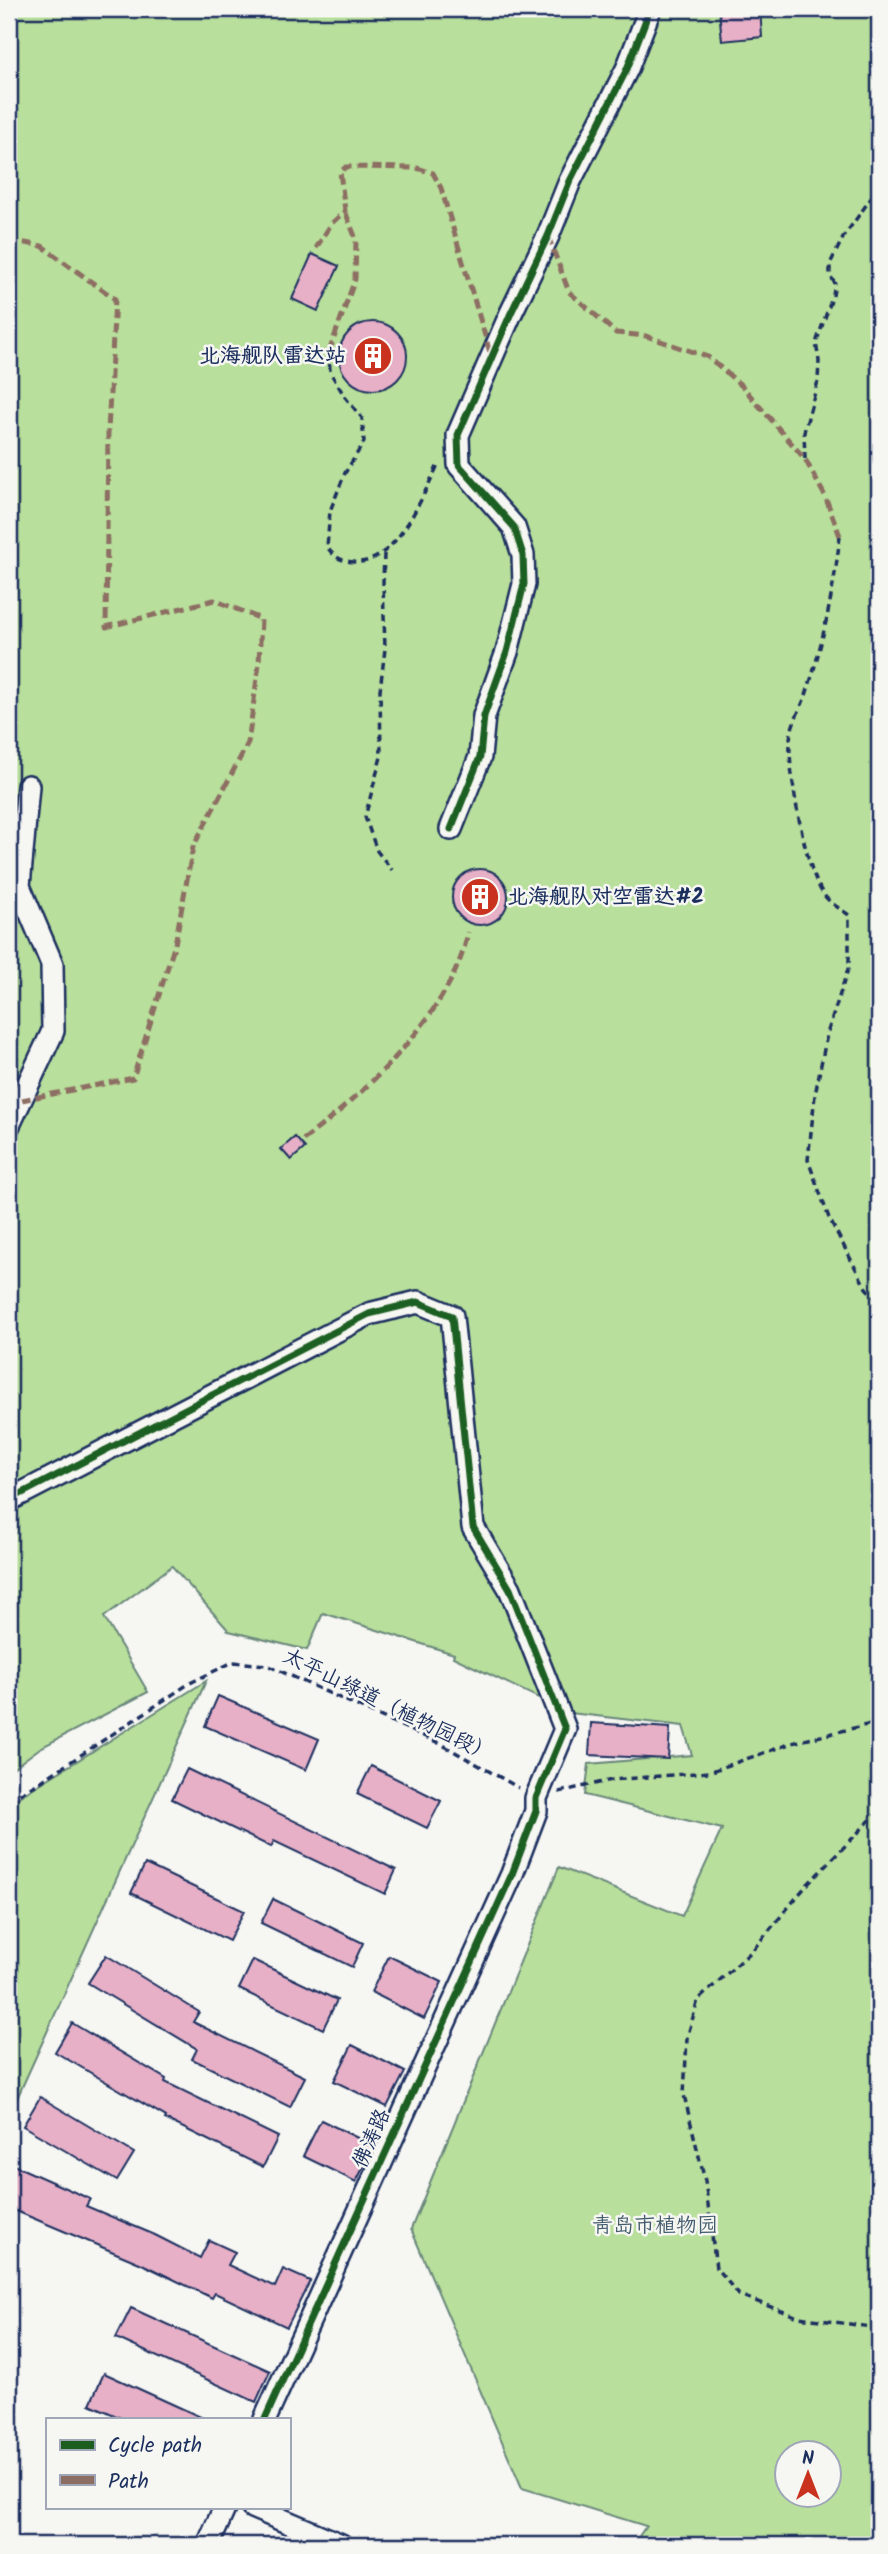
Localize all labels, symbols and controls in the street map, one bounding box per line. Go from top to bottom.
building icon: 北海舰队雷达站 [352,335,394,377]
place label: 北海舰队雷达站 [199,340,346,373]
building icon: 北海舰队对空雷达#2 [459,876,501,918]
place label: 北海舰队对空雷达#2 [507,881,704,914]
street label: 太平山绿道（植物园段） [277,1641,499,1771]
street label: 佛涛路 [344,2104,400,2174]
park label: 青岛市植物园 [592,2210,718,2243]
legend [46,2418,290,2508]
text: Cycle path [108,2430,202,2463]
north arrow [772,2438,842,2508]
text: N [802,2444,814,2474]
text: Path [108,2466,149,2499]

